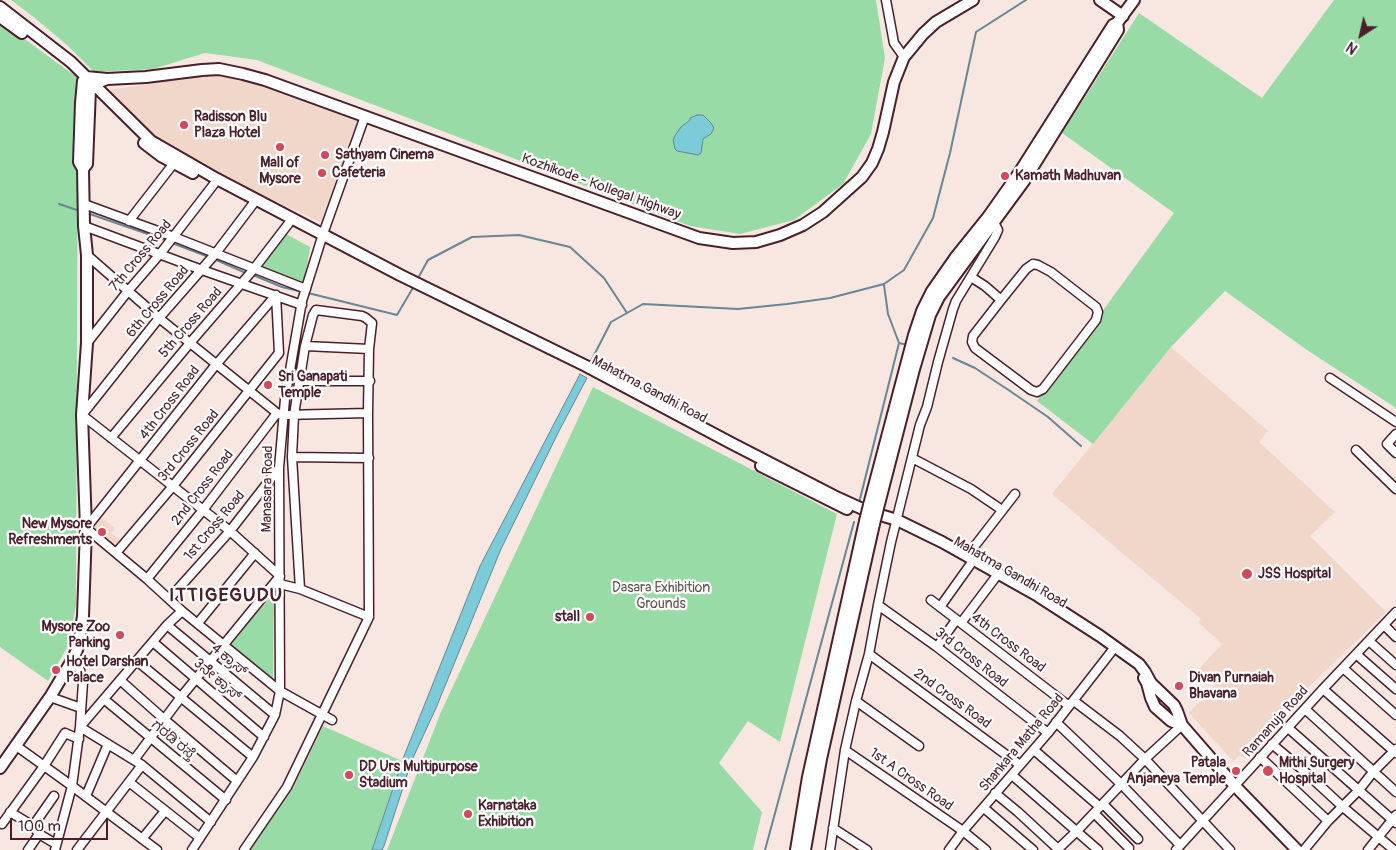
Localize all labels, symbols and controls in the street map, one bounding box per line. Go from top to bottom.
north arrow [1336,10,1386,60]
text: N [1343,38,1361,57]
place label: Radisson Blu Plaza Hotel [194,109,267,142]
marker: Radisson Blu Plaza Hotel [178,119,190,131]
marker: Mall of Mysore [274,141,286,153]
place label: Sathyam Cinema [335,147,434,163]
marker: Sathyam Cinema [319,149,331,161]
street label: Kozhikode - Kollegal Highway [519,150,683,224]
place label: Mall of Mysore [259,155,301,188]
place label: Cafeteria [332,165,385,181]
marker: Cafeteria [316,167,328,179]
place label: Kamath Madhuvan [1015,168,1121,184]
marker: Kamath Madhuvan [999,170,1011,182]
street label: 7th Cross Road [106,217,176,295]
street label: 6th Cross Road [123,263,193,341]
street label: 5th Cross Road [156,284,226,362]
street label: Mahatma Gandhi Road [588,352,710,428]
street label: 4th Cross Road [136,363,204,443]
place label: Sri Ganapati Temple [278,369,347,402]
marker: Sri Ganapati Temple [262,379,274,391]
street label: 3rd Cross Road [155,407,223,485]
street label: Manasara Road [259,445,277,533]
street label: 2nd Cross Road [168,447,238,529]
street label: 1st Cross Road [181,488,249,564]
place label: New Mysore Refreshments [8,516,92,548]
marker: New Mysore Refreshments [96,526,108,538]
street label: Mahatma Gandhi Road [950,534,1070,612]
place label: JSS Hospital [1258,566,1331,582]
marker: JSS Hospital [1240,567,1254,581]
park label: Dasara Exhibition Grounds [612,580,710,612]
district label: ITTIGEGUDU [168,585,284,607]
place label: stall [555,609,580,625]
street label: 4th Cross Road [967,610,1049,676]
marker: stall [584,611,596,623]
place label: Mysore Zoo Parking [41,619,110,652]
street label: 3rd Cross Road [931,624,1011,692]
marker: Mysore Zoo Parking [114,629,126,641]
street label: 4 ಕ್ರಾಸ್ [208,640,250,680]
place label: Hotel Darshan Palace [66,654,148,686]
street label: 3ನೆೇ ಕ್ರಾಸ್ [190,655,244,705]
marker: Hotel Darshan Palace [50,664,62,676]
street label: 2nd Cross Road [910,665,994,733]
place label: Divan Purnaiah Bhavana [1189,670,1274,702]
marker: Divan Purnaiah Bhavana [1173,680,1185,692]
street label: Ramanuja Road [1240,683,1312,761]
street label: Shankara Matha Road [976,691,1068,795]
street label: ಗರಡಿ ರಸ್ತೆ [148,717,198,763]
street label: 1st A Cross Road [866,745,956,815]
place label: Patala Anjaneya Temple [1126,755,1226,788]
place label: Mithi Surgery Hospital [1279,755,1355,788]
place label: DD Urs Multipurpose Stadium [359,759,478,792]
marker: Mithi Surgery Hospital [1261,764,1275,778]
marker: Patala Anjaneya Temple [1230,765,1242,777]
marker: DD Urs Multipurpose Stadium [343,769,355,781]
place label: Karnataka Exhibition [478,798,536,830]
scale bar [12,808,110,840]
marker: Karnataka Exhibition [462,808,474,820]
text: 100 m [18,817,61,836]

